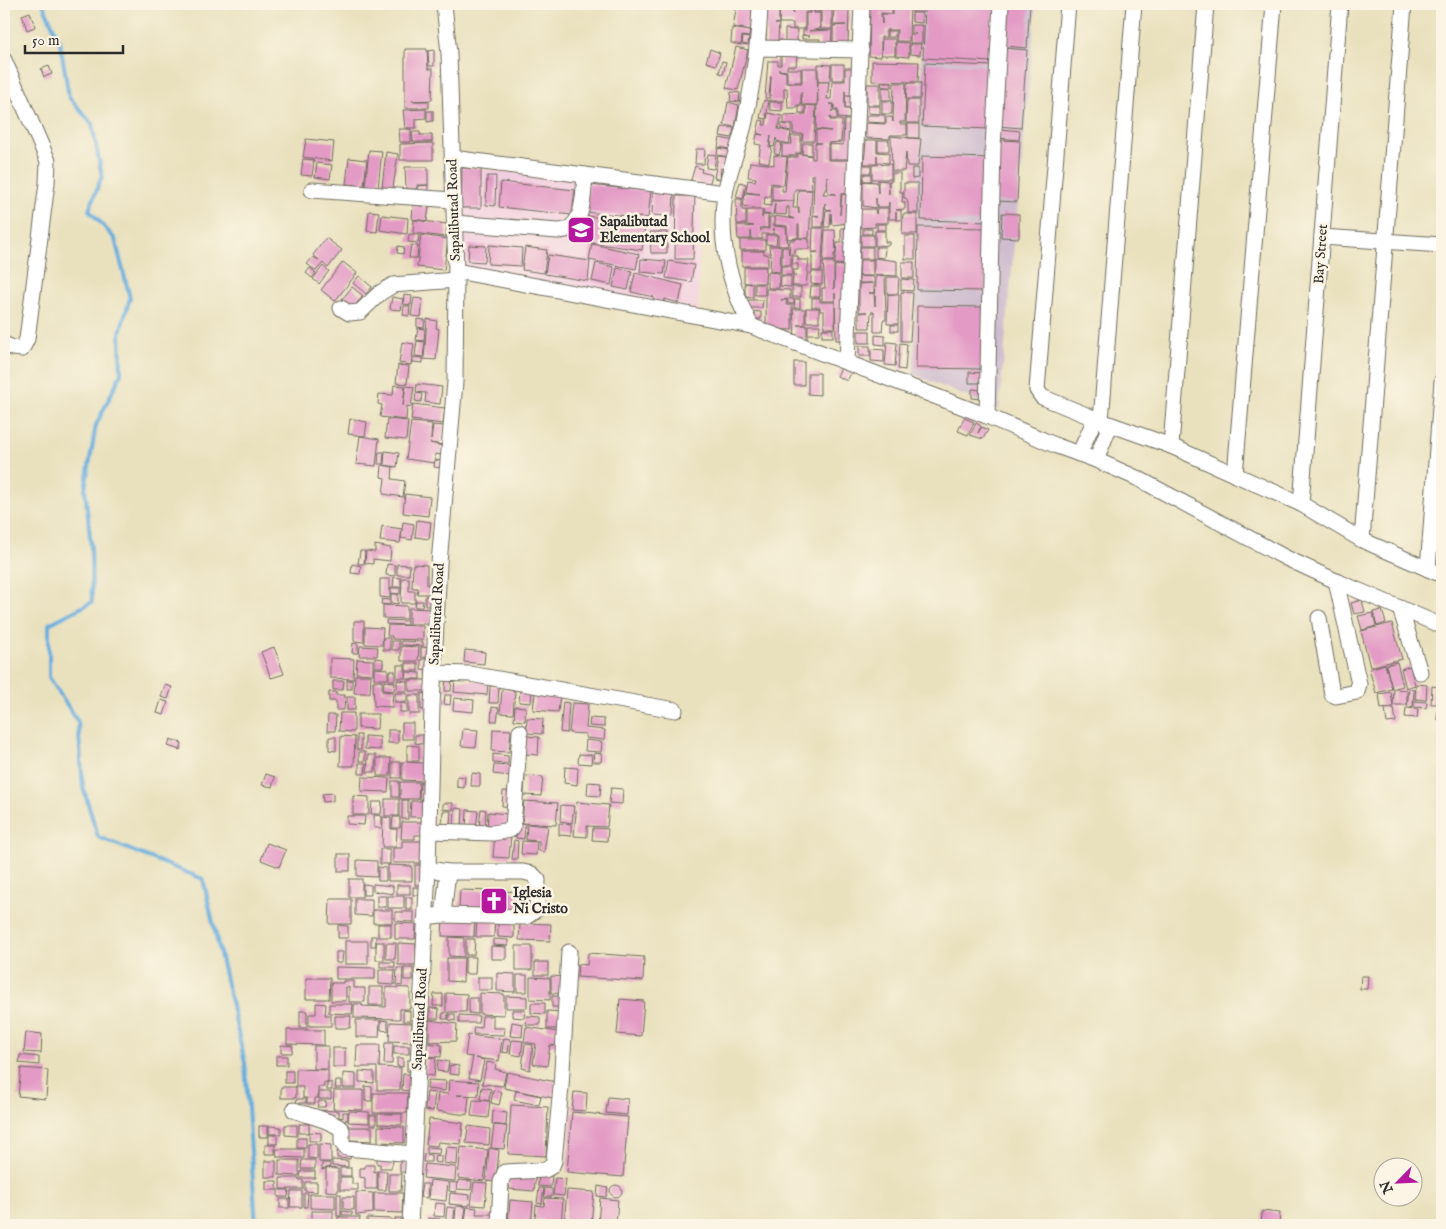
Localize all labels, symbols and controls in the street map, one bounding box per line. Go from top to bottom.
scale bar [25,22,122,54]
text: 50 m [32,31,60,50]
street label: Sapalibutad Road [443,158,465,261]
place label: Sapalibutad Elementary School [600,213,711,247]
school or university icon: Sapalibutad Elementary School [566,215,596,245]
street label: Bay Street [1310,223,1332,285]
street label: Sapalibutad Road [425,562,449,665]
place label: Iglesia Ni Cristo [512,884,568,918]
church icon: Iglesia Ni Cristo [479,886,509,916]
street label: Sapalibutad Road [408,967,432,1070]
north arrow [1374,1156,1424,1206]
text: N [1376,1178,1398,1197]

